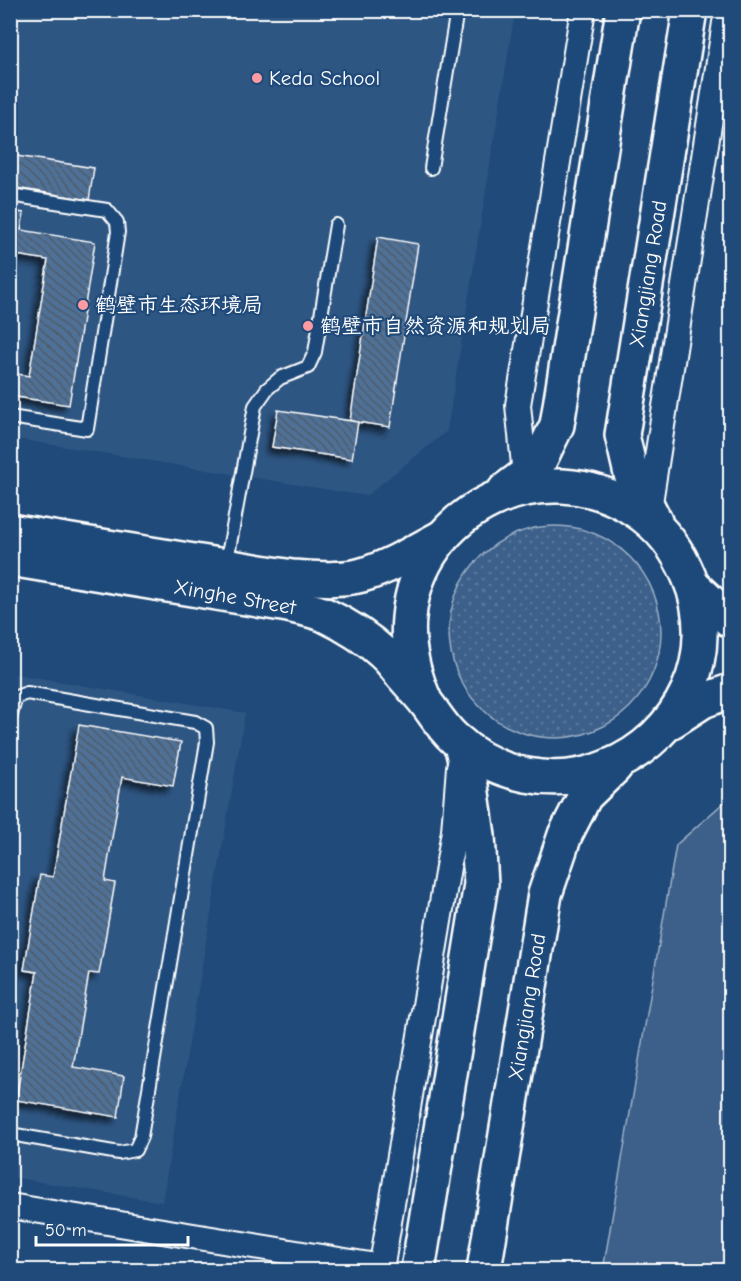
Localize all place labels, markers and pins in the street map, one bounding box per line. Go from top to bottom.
place label: Keda School [269,66,380,90]
marker: Keda School [250,71,264,85]
place label: 鹤壁市生态环境局 [95,293,263,317]
marker: 鹤壁市生态环境局 [76,298,90,312]
place label: 鹤壁市自然资源和规划局 [320,314,551,338]
marker: 鹤壁市自然资源和规划局 [301,319,315,333]

